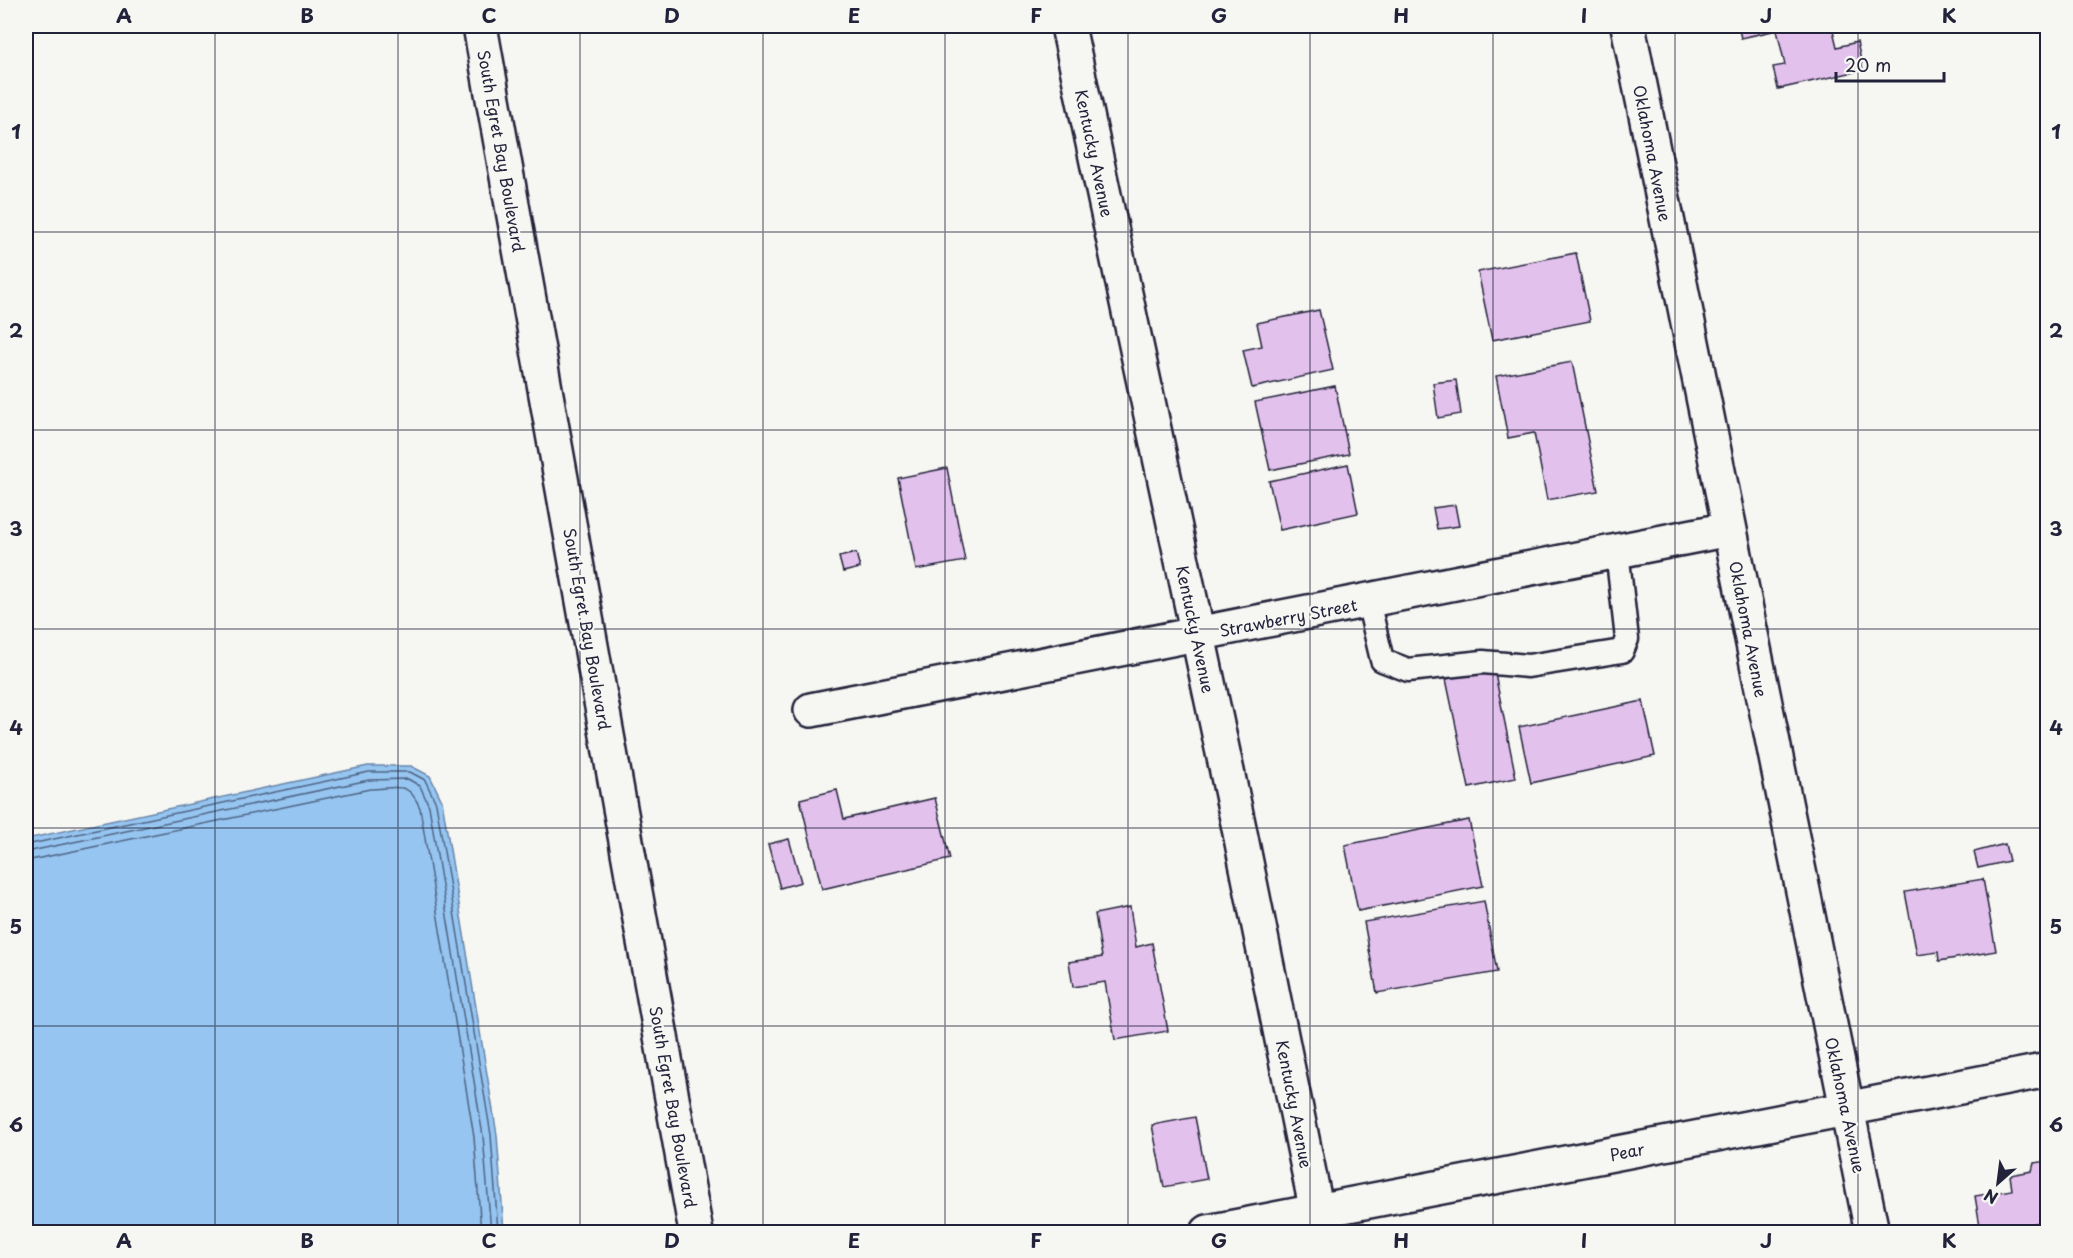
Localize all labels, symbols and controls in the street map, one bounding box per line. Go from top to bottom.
text: A [116,0,132,30]
text: B [300,0,314,30]
text: C [481,0,497,30]
text: D [664,0,680,30]
text: E [848,0,860,30]
text: F [1030,0,1042,30]
text: G [1211,0,1227,30]
text: H [1393,0,1409,30]
text: I [1581,0,1587,30]
text: J [1760,0,1772,30]
text: K [1942,0,1957,30]
scale bar [1836,45,1944,83]
street label: South Egret Bay Boulevard [472,48,532,254]
text: 20 m [1845,51,1891,78]
street label: Oklahoma Avenue [1628,83,1678,223]
street label: Kentucky Avenue [1070,87,1120,219]
text: 1 [11,116,21,146]
text: 1 [2051,116,2061,146]
text: 2 [9,315,23,345]
text: 2 [2049,315,2063,345]
text: 3 [9,513,23,543]
text: 3 [2049,513,2063,543]
street label: South Egret Bay Boulevard [558,526,618,732]
street label: Oklahoma Avenue [1724,559,1774,699]
street label: Kentucky Avenue [1171,563,1221,695]
street label: Strawberry Street [1217,592,1359,642]
text: 4 [9,712,23,742]
text: 4 [2049,712,2063,742]
text: 5 [10,911,22,941]
text: 5 [2050,911,2062,941]
street label: South Egret Bay Boulevard [644,1004,704,1210]
street label: Oklahoma Avenue [1820,1035,1872,1175]
street label: Kentucky Avenue [1271,1038,1319,1170]
text: 6 [9,1109,23,1139]
text: 6 [2049,1109,2063,1139]
street label: Pear [1608,1136,1647,1166]
north arrow [1968,1153,2028,1213]
text: N [1979,1184,2002,1211]
text: A [116,1225,132,1255]
text: B [300,1225,314,1255]
text: C [481,1225,497,1255]
text: D [664,1225,680,1255]
text: E [848,1225,860,1255]
text: F [1030,1225,1042,1255]
text: G [1211,1225,1227,1255]
text: H [1393,1225,1409,1255]
text: I [1581,1225,1587,1255]
text: J [1760,1225,1772,1255]
text: K [1942,1225,1957,1255]

